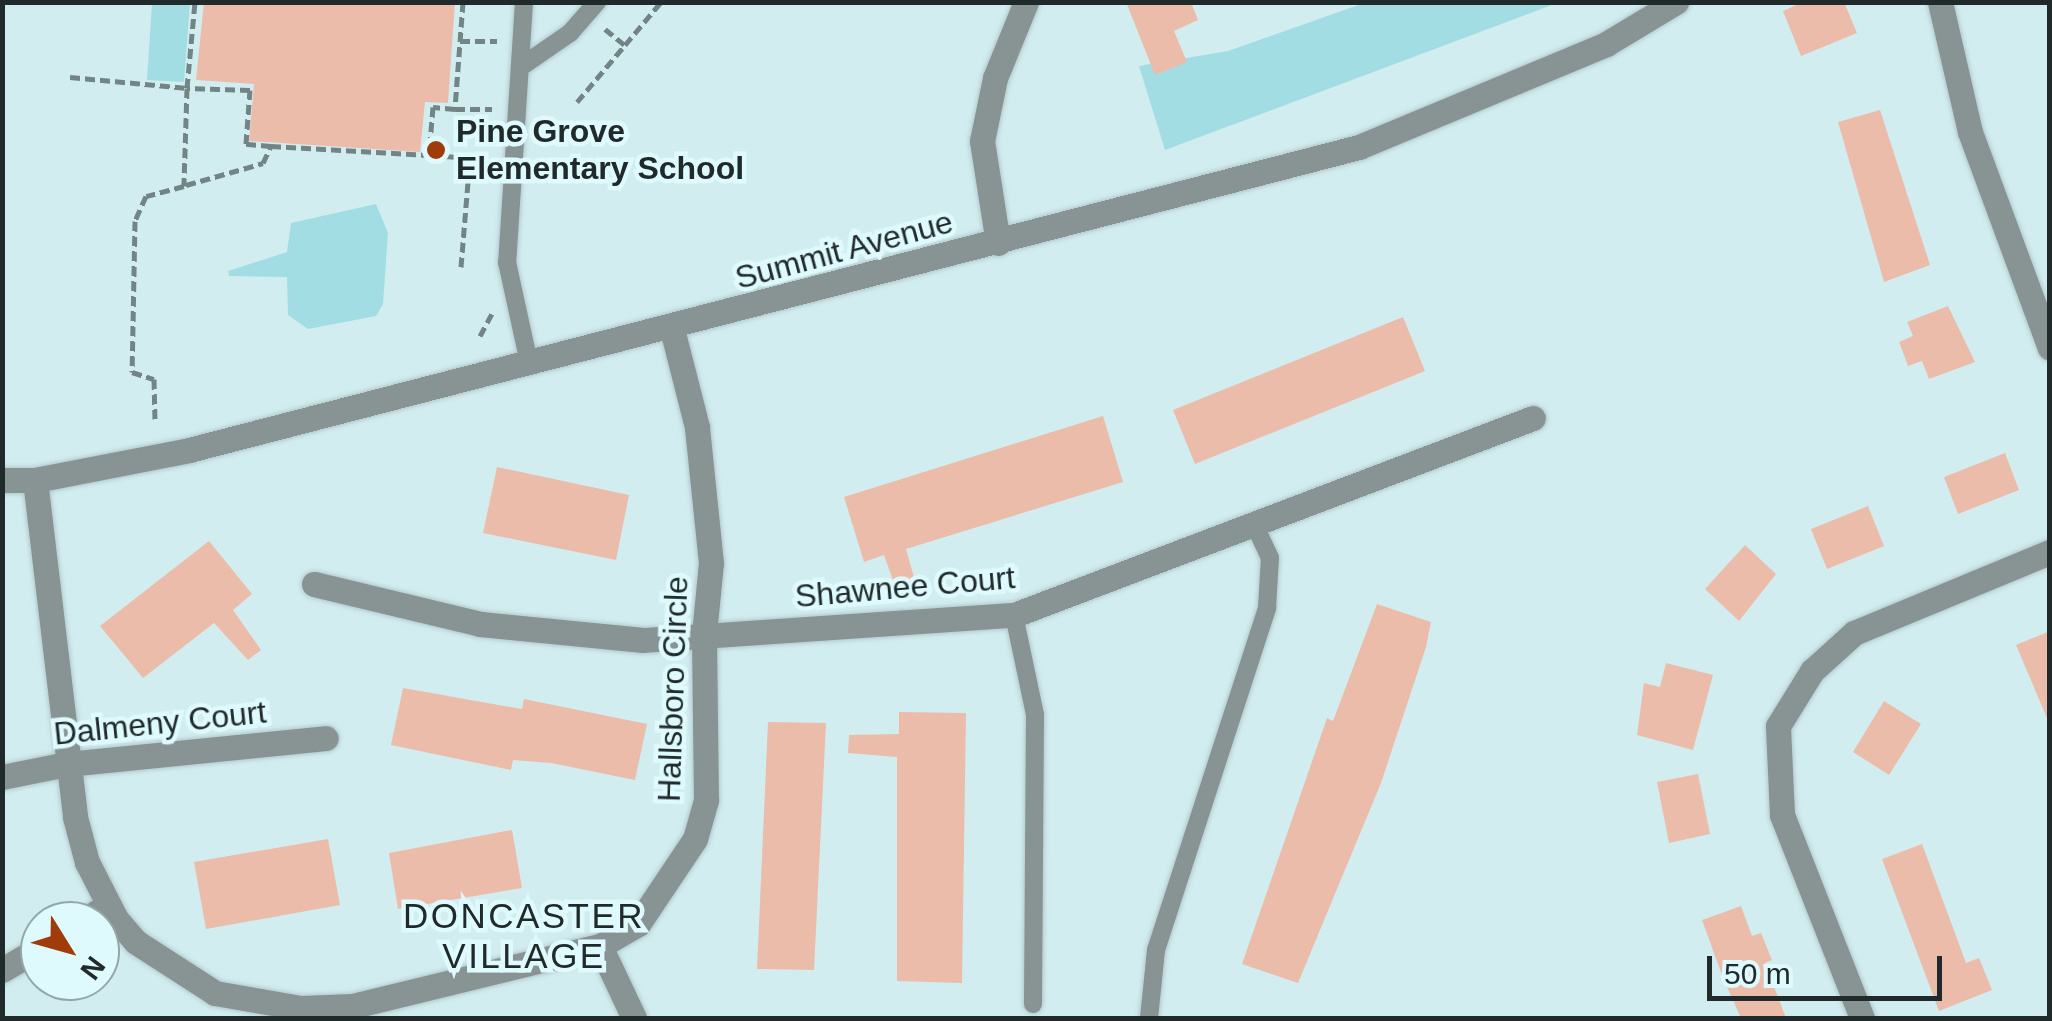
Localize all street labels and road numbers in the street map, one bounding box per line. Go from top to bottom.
street label: Summit Avenue [730,202,958,298]
street label: Shawnee Court [793,558,1017,616]
street label: Hallsboro Circle [650,575,696,803]
street label: Dalmeny Court [52,693,268,753]

